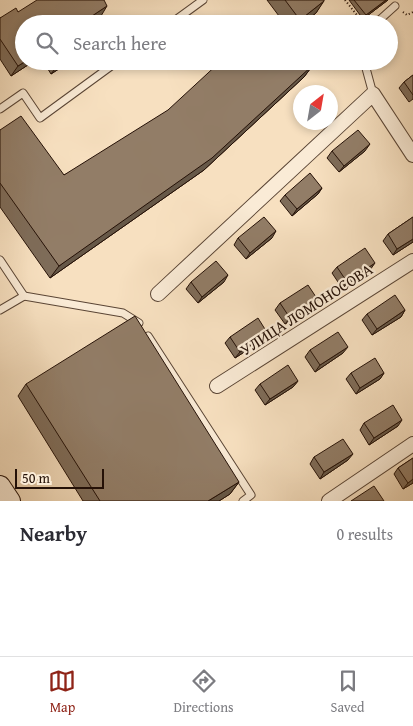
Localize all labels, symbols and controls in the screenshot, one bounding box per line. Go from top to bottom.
search box [15,15,398,70]
icon: search [33,29,61,57]
text: Search here [73,29,167,57]
north arrow [293,85,338,130]
street label: УЛИЦА ЛОМОНОСОВА [235,257,377,361]
scale bar [15,466,104,489]
text: 50 m [22,468,50,488]
text: Nearby [20,518,87,549]
text: 0 results [336,522,393,546]
tab: Map [48,667,76,717]
tab: Directions [173,667,234,717]
tab: Saved [331,667,365,717]

